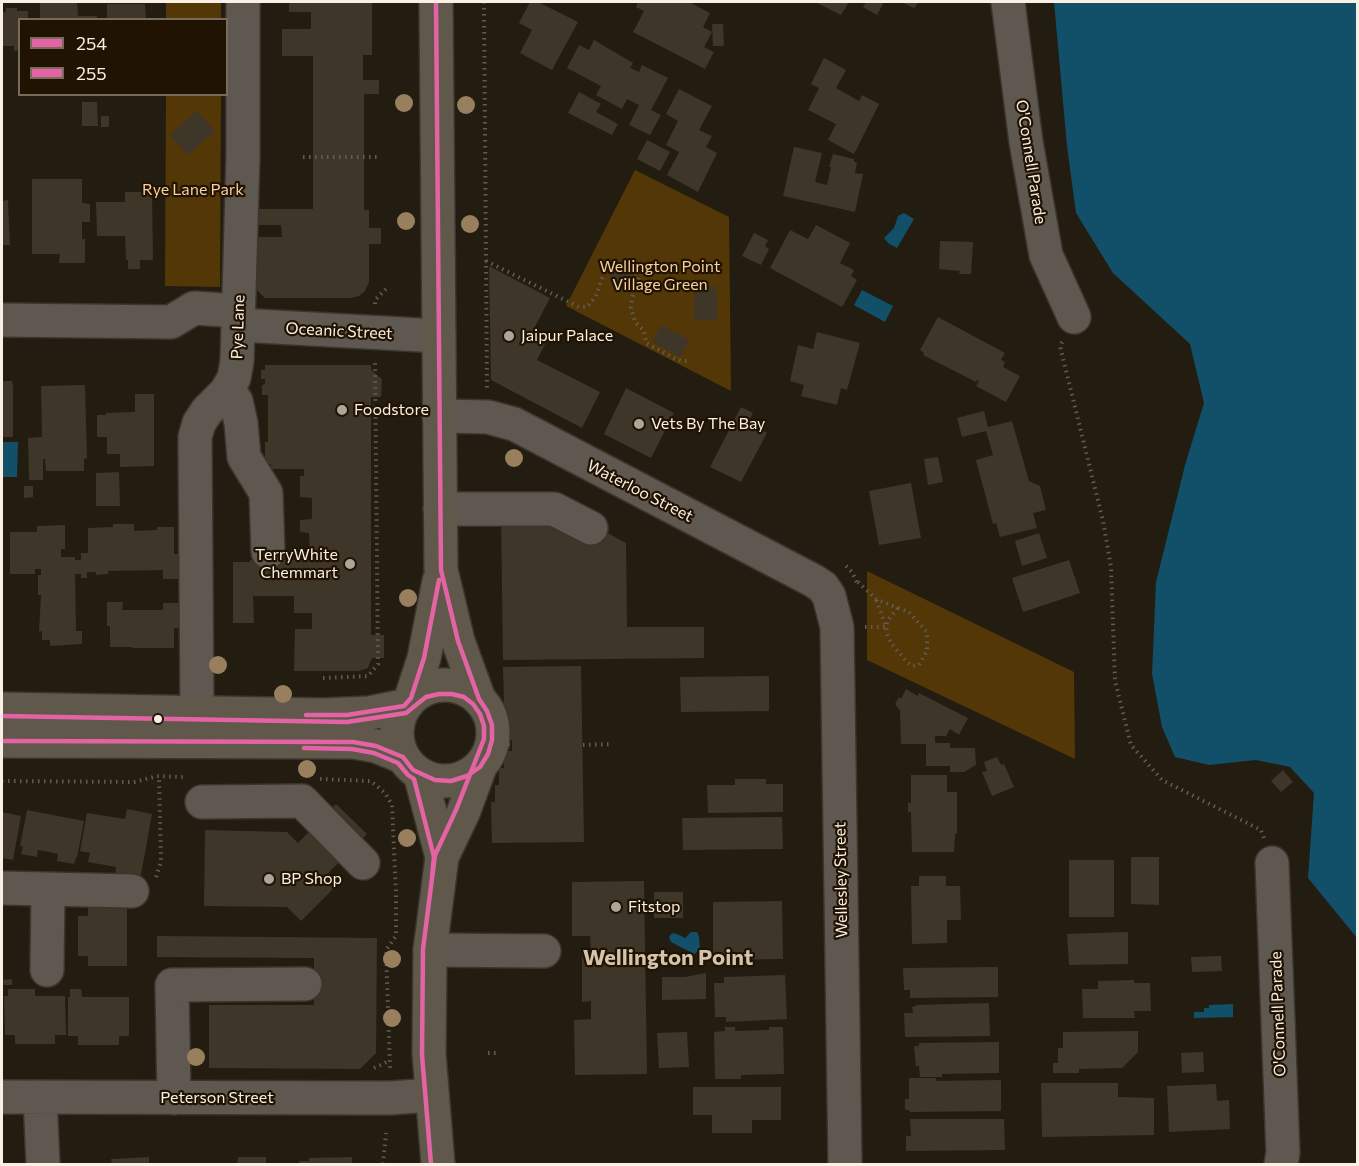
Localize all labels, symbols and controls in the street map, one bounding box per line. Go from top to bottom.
legend [18,18,228,96]
text: 254 [76,32,107,54]
text: 255 [76,62,107,84]
street label: O'Connell Parade [1012,99,1050,225]
park label: Rye Lane Park [142,180,244,200]
park label: Wellington Point Village Green [599,257,721,295]
street label: Pye Lane [227,294,249,360]
street label: Oceanic Street [285,319,393,343]
place label: Jaipur Palace [521,326,613,346]
marker: Jaipur Palace [502,329,516,343]
place label: Foodstore [354,400,429,420]
marker: Foodstore [335,403,349,417]
place label: Vets By The Bay [651,414,765,434]
marker: Vets By The Bay [632,417,646,431]
street label: Waterloo Street [584,456,696,526]
place label: TerryWhite Chemmart [255,545,338,583]
marker: TerryWhite Chemmart [343,557,357,571]
unlabelled marker [152,713,164,725]
street label: Wellesley Street [830,822,852,938]
place label: BP Shop [281,869,342,889]
marker: BP Shop [262,872,276,886]
place label: Fitstop [628,897,681,917]
marker: Fitstop [609,900,623,914]
district label: Wellington Point [583,945,753,971]
street label: O'Connell Parade [1266,951,1290,1077]
street label: Peterson Street [160,1088,274,1108]

